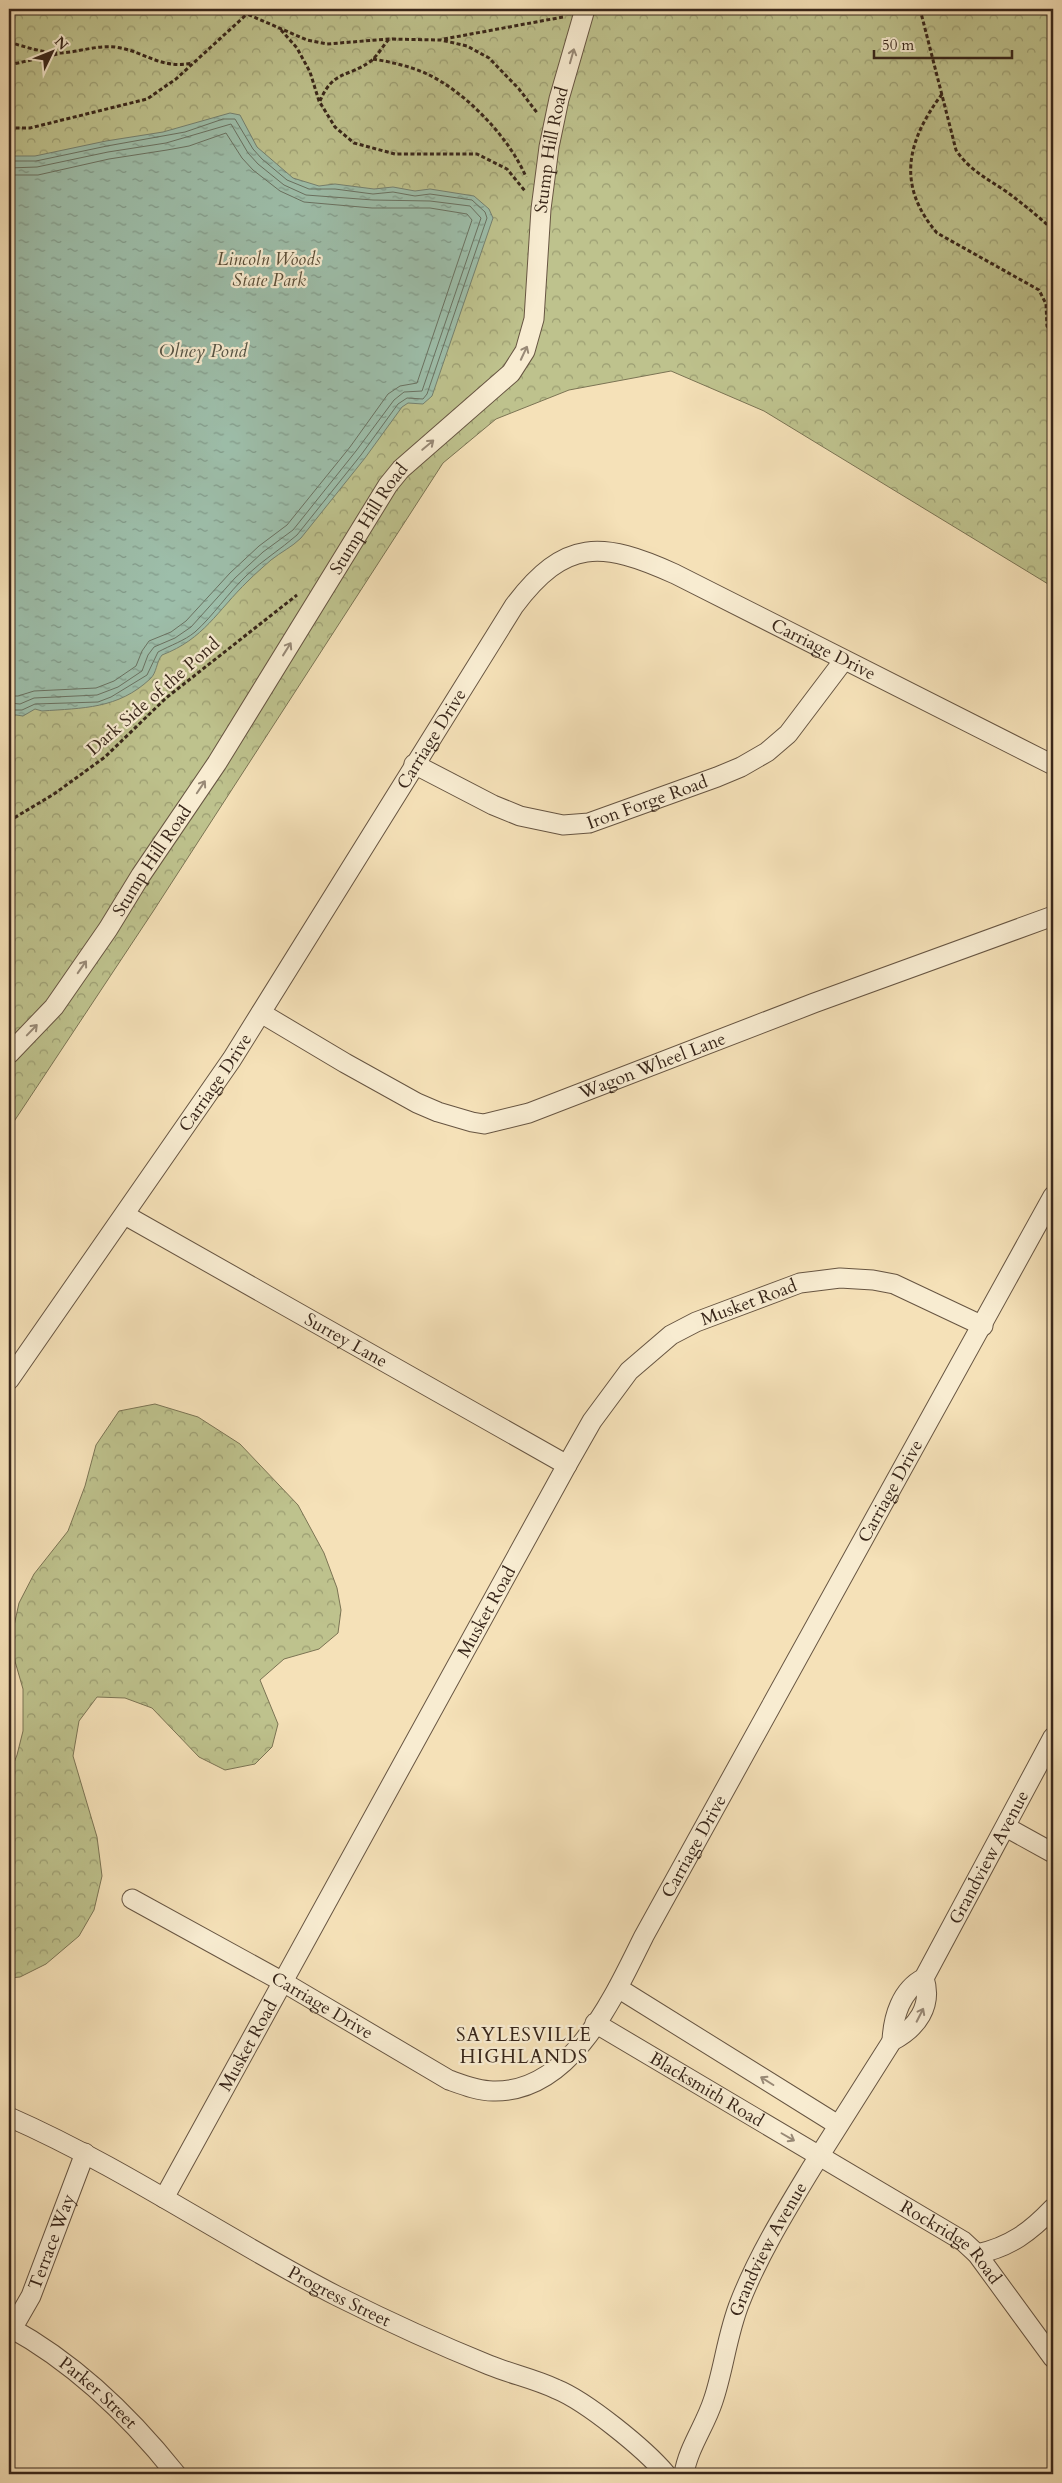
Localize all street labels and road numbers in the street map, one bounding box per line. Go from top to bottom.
street label: Stump Hill Road [529,83,575,215]
street label: Stump Hill Road [324,458,414,580]
street label: Carriage Drive [767,613,880,686]
street label: Dark Side of the Pond [81,631,226,761]
street label: Carriage Drive [391,684,473,794]
street label: Iron Forge Road [583,769,712,836]
street label: Stump Hill Road [107,800,198,921]
street label: Wagon Wheel Lane [575,1026,729,1106]
street label: Carriage Drive [173,1029,258,1137]
street label: Musket Road [697,1273,801,1332]
street label: Surrey Lane [300,1307,392,1374]
street label: Carriage Drive [852,1435,929,1547]
street label: Musket Road [452,1561,522,1662]
street label: Grandview Avenue [943,1786,1035,1929]
street label: Carriage Drive [655,1790,733,1902]
street label: Carriage Drive [267,1966,378,2045]
street label: Musket Road [213,1995,284,2096]
street label: Blacksmith Road [645,2046,769,2133]
street label: Grandview Avenue [724,2177,813,2320]
street label: Terrace Way [22,2190,82,2294]
street label: Rockridge Road [896,2195,1007,2290]
street label: Progress Street [283,2260,395,2333]
street label: Parker Street [54,2351,143,2435]

